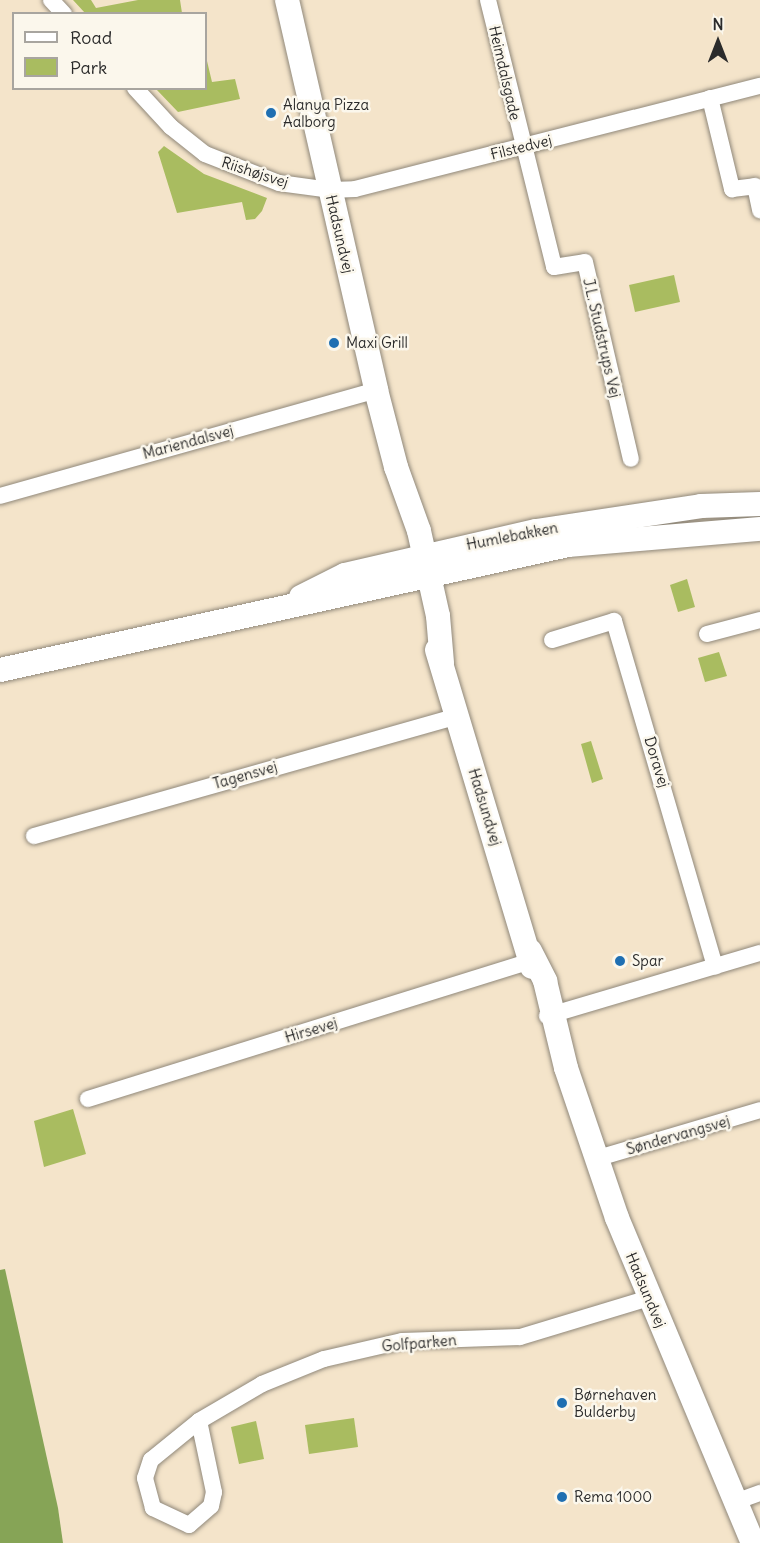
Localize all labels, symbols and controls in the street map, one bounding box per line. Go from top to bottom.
legend [12,12,207,90]
north arrow [688,12,748,72]
text: N [712,14,724,34]
street label: Heimdalsgade [485,24,525,122]
text: Road [70,26,112,49]
text: Park [70,56,107,79]
place label: Alanya Pizza Aalborg [283,95,369,130]
marker: Alanya Pizza Aalborg [264,106,278,120]
street label: Filstedvej [488,131,554,163]
street label: Riishøjsvej [219,153,291,191]
street label: Hadsundvej [322,193,358,275]
street label: J.L. Studstrups Vej [579,276,625,400]
place label: Maxi Grill [346,334,408,352]
marker: Maxi Grill [327,336,341,350]
street label: Mariendalsvej [141,421,235,463]
street label: Humlebakken [465,518,559,554]
street label: Doravej [641,734,673,790]
street label: Tagensvej [211,757,279,793]
street label: Hadsundvej [465,766,505,848]
place label: Spar [632,952,664,970]
marker: Spar [613,954,627,968]
street label: Hirsevej [283,1014,339,1046]
street label: Søndervangsvej [624,1112,732,1158]
street label: Hadsundvej [622,1250,670,1330]
street label: Golfparken [381,1331,457,1355]
place label: Børnehaven Bulderby [574,1385,656,1420]
marker: Børnehaven Bulderby [555,1396,569,1410]
place label: Rema 1000 [574,1488,652,1506]
marker: Rema 1000 [555,1490,569,1504]

